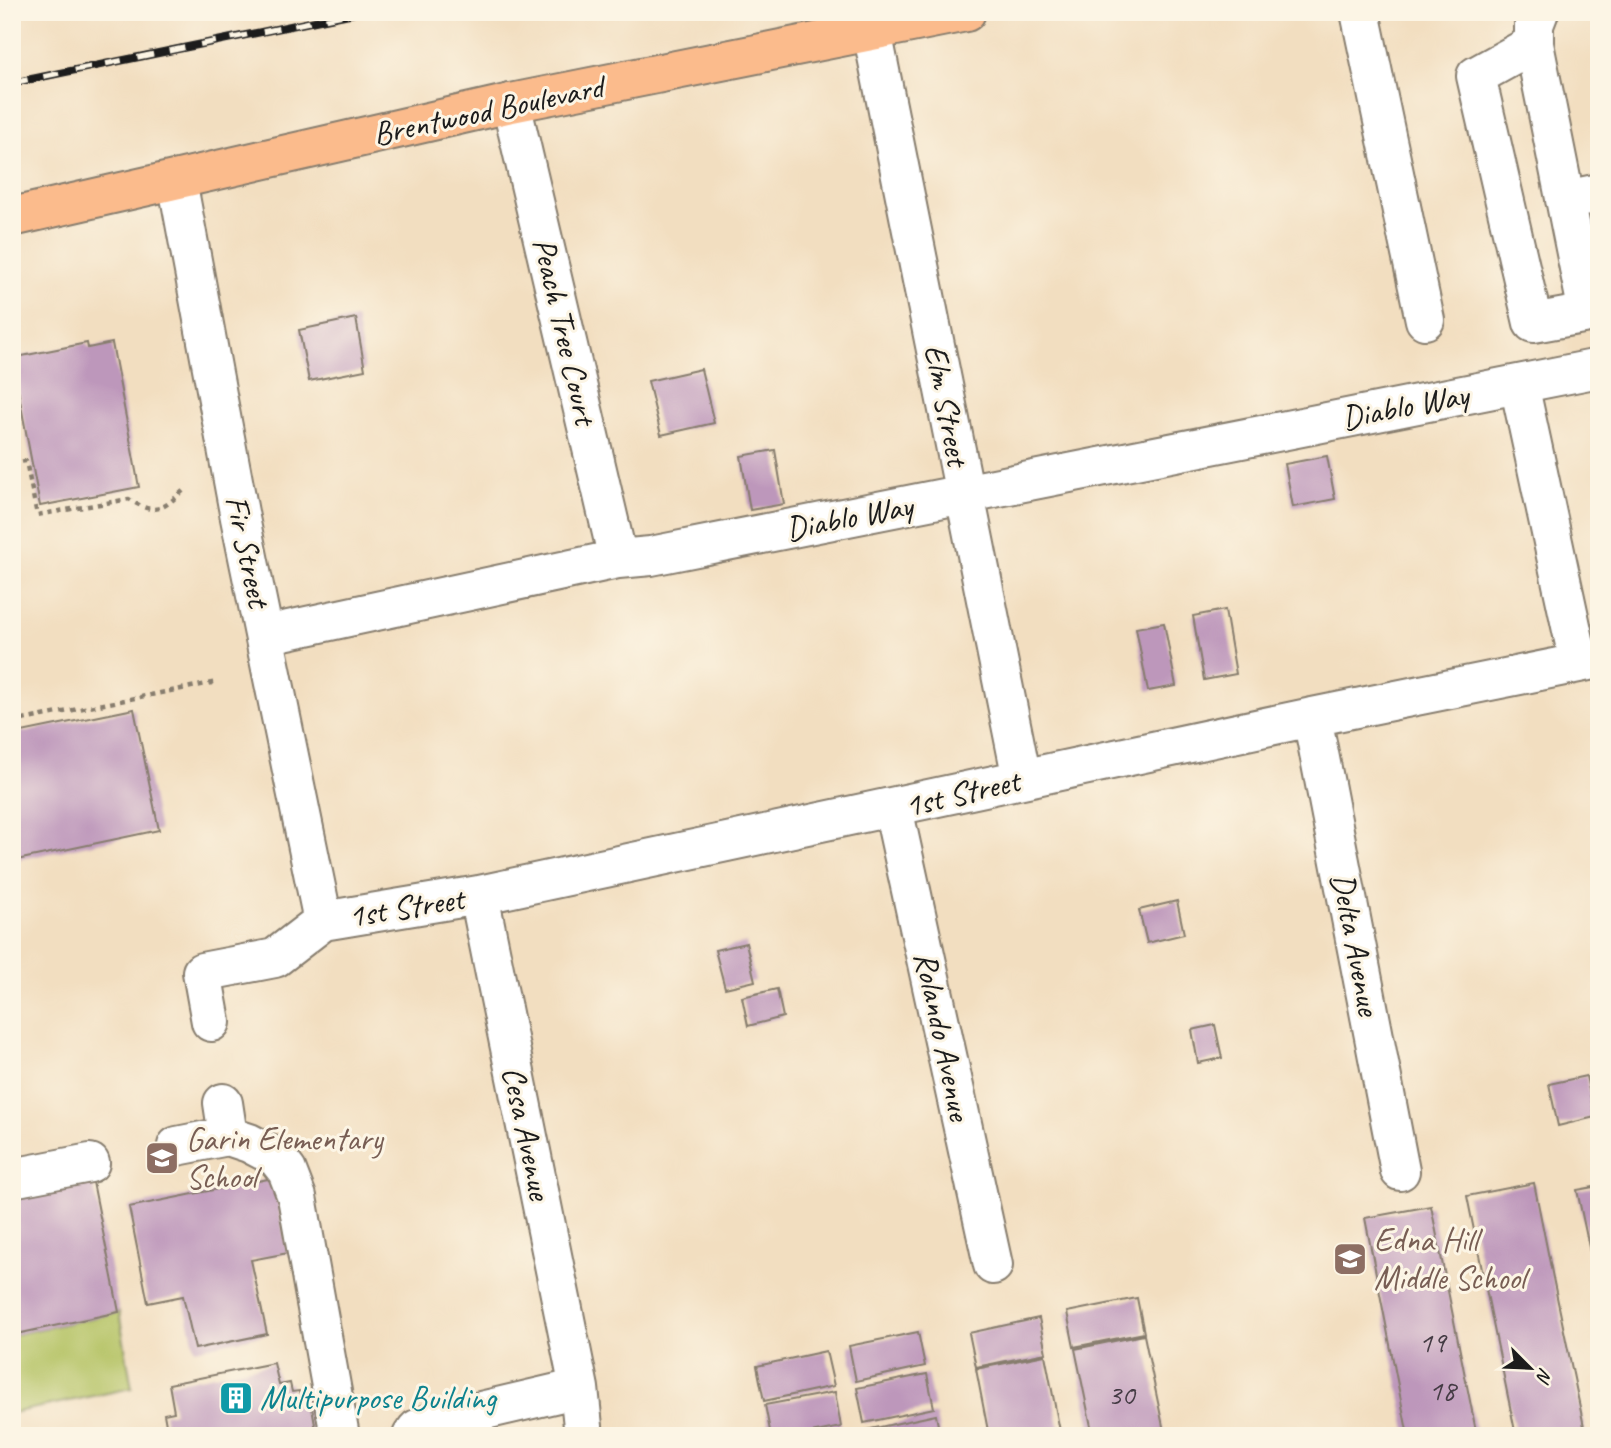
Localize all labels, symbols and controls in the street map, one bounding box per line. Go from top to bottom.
street label: Brentwood Boulevard [369,64,612,155]
street label: Peach Tree Court [523,234,608,431]
street label: Elm Street [915,341,980,472]
street label: Diablo Way [1338,373,1475,439]
street label: Diablo Way [782,484,919,550]
street label: Fir Street [216,492,281,613]
street label: 1st Street [901,759,1026,827]
street label: Delta Avenue [1322,869,1391,1021]
street label: 1st Street [345,877,470,937]
street label: Rolando Avenue [905,948,982,1126]
street label: Cesa Avenue [492,1063,562,1206]
place label: Garin Elementary School [186,1118,385,1198]
school or university icon: Garin Elementary School [143,1139,181,1177]
place label: Edna Hill Middle School [1374,1219,1531,1299]
school or university icon: Edna Hill Middle School [1331,1240,1369,1278]
house number: 19 [1419,1323,1448,1361]
north arrow [1496,1332,1566,1402]
text: N [1530,1364,1558,1388]
house number: 18 [1429,1371,1458,1409]
house number: 30 [1108,1375,1137,1413]
place label: Multipurpose Building [260,1377,497,1419]
building icon: Multipurpose Building [217,1379,255,1417]

